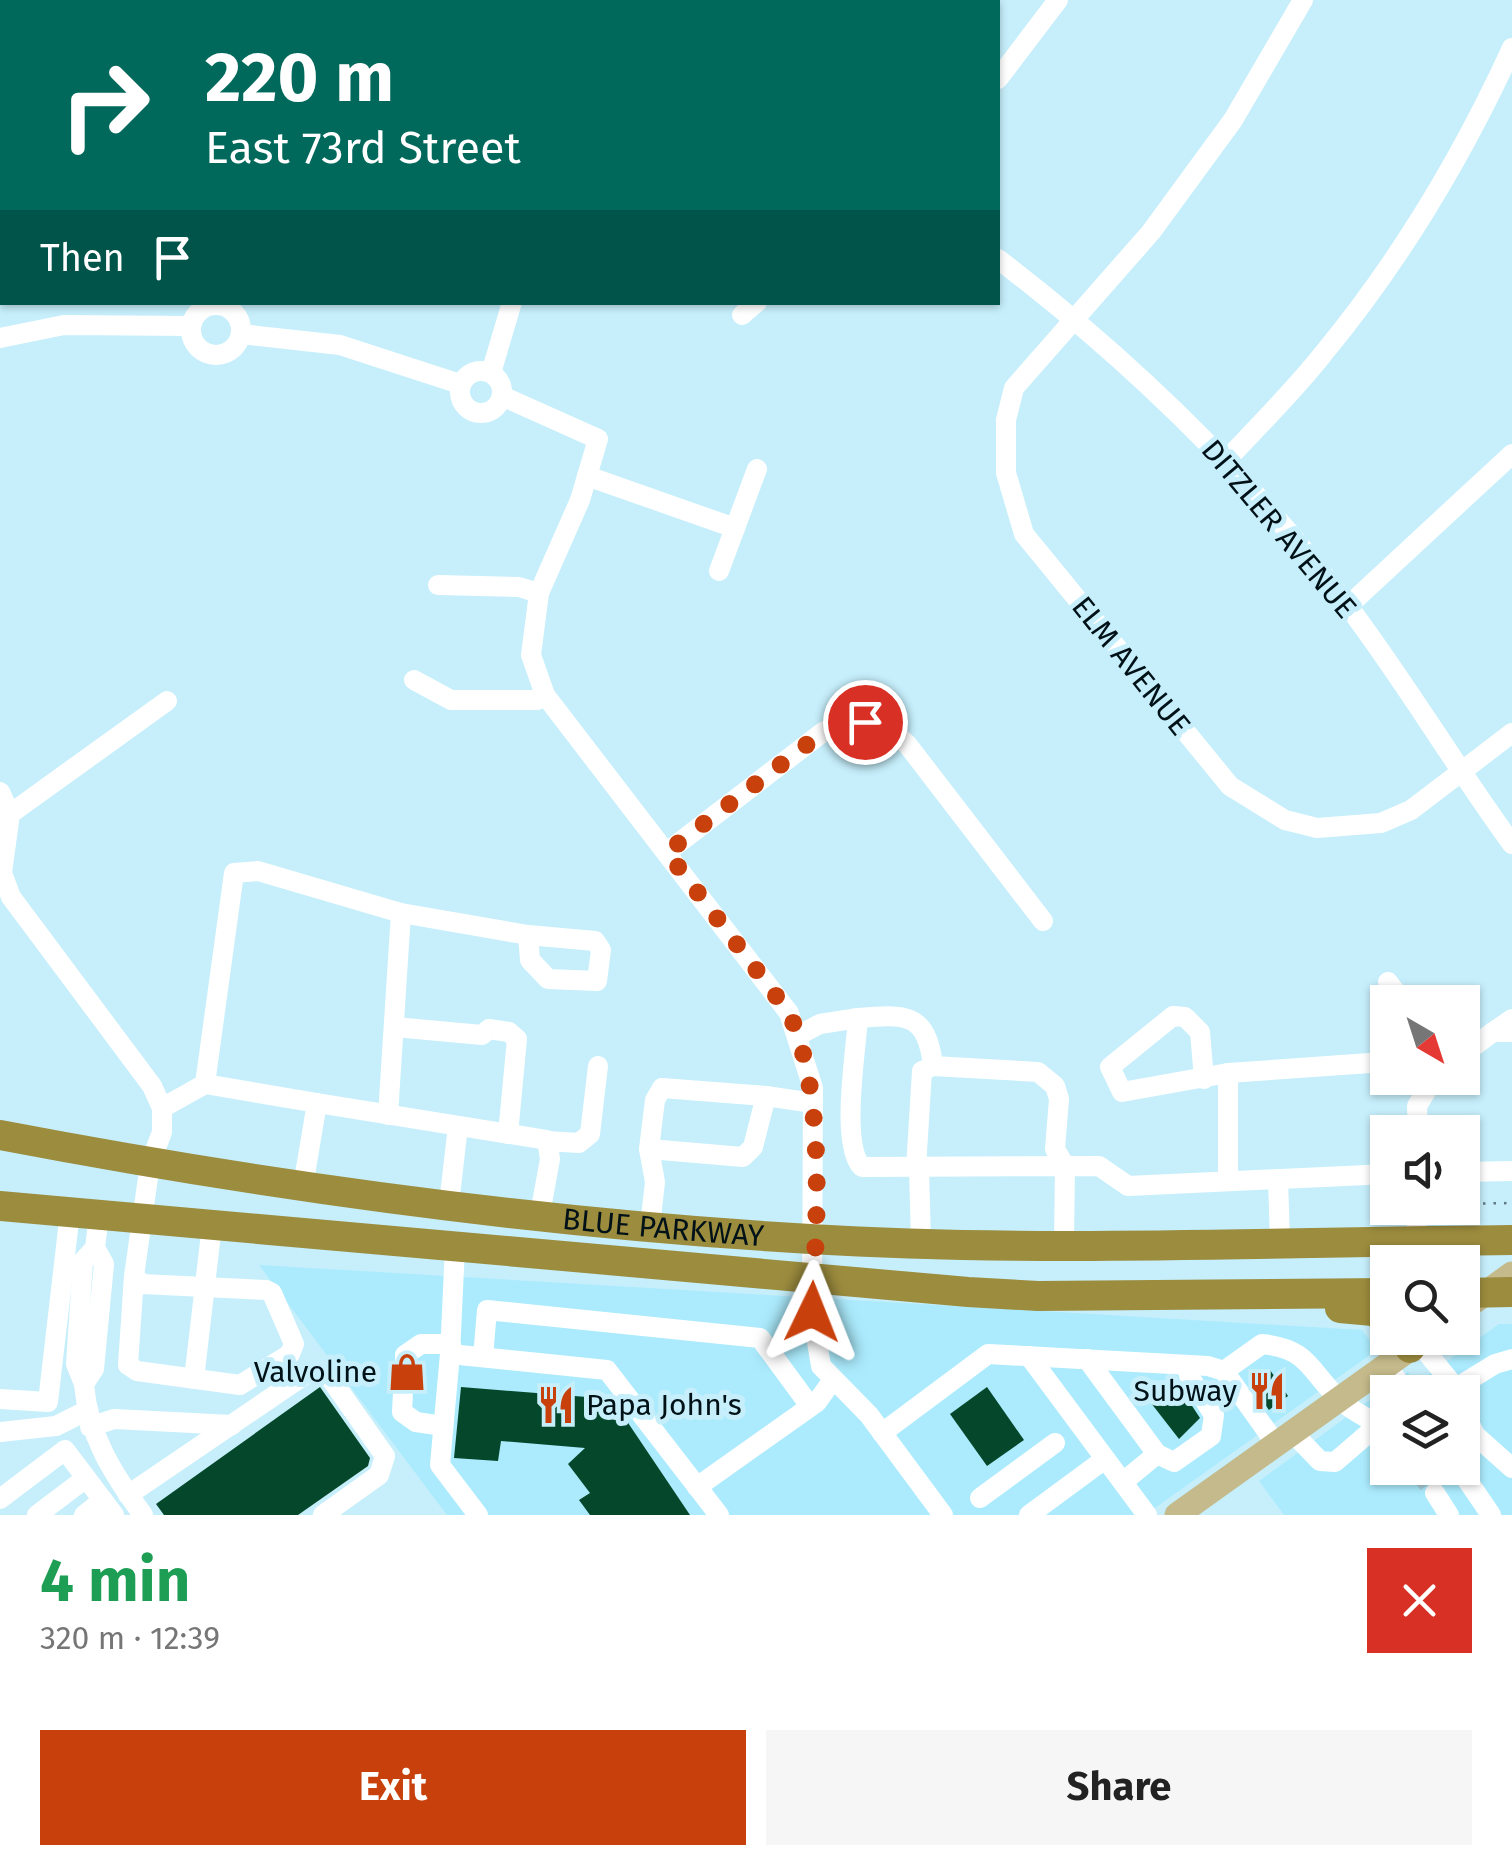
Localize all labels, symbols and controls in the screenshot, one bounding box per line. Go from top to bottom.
text: 220 m [205,36,394,120]
icon: right [40,40,170,170]
text: East 73rd Street [205,121,521,175]
icon: arrive [145,230,200,285]
text: Then [40,235,125,281]
street label: DITZLER AVENUE [1194,433,1364,625]
street label: ELM AVENUE [1064,589,1198,743]
pin [823,680,908,765]
icon: arrive [838,695,893,750]
north arrow [1370,985,1480,1095]
map controls [1370,985,1480,1485]
button: sound [1370,1115,1480,1225]
street label: BLUE PARKWAY [561,1201,766,1254]
button: search [1370,1245,1480,1355]
position arrow [760,1260,864,1364]
shop icon: Valvoline [386,1351,428,1393]
place label: Valvoline [254,1354,377,1390]
restaurant icon: Subway [1246,1370,1288,1412]
place label: Subway [1134,1373,1237,1409]
button: layers [1370,1375,1480,1485]
restaurant icon: Papa John's [535,1384,577,1426]
place label: Papa John's [586,1387,742,1423]
text: 4 min [40,1545,190,1617]
button: close [1367,1548,1472,1653]
text: 320 m · 12:39 [40,1619,220,1657]
button: Exit [40,1730,746,1845]
button: Share [766,1730,1472,1845]

